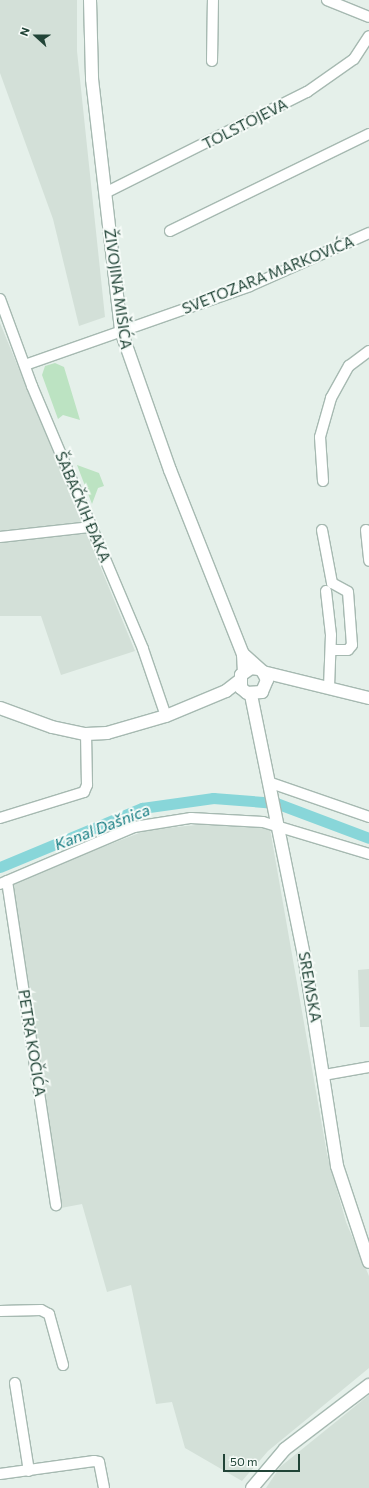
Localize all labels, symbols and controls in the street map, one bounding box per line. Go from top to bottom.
north arrow [16,16,56,56]
text: N [17,25,32,38]
street label: TOLSTOJEVA [200,95,290,153]
street label: ŽIVOJINA MIŠIĆA [101,227,135,351]
street label: SVETOZARA MARKOVIĆA [179,232,357,318]
street label: ŠABAČKIH ĐAKA [52,449,114,565]
water label: Kanal Dašnica [52,800,152,854]
street label: SREMSKA [295,950,325,1024]
street label: PETRA KOČIĆA [15,988,49,1098]
scale bar [225,1446,302,1472]
text: 50 m [230,1454,258,1468]

